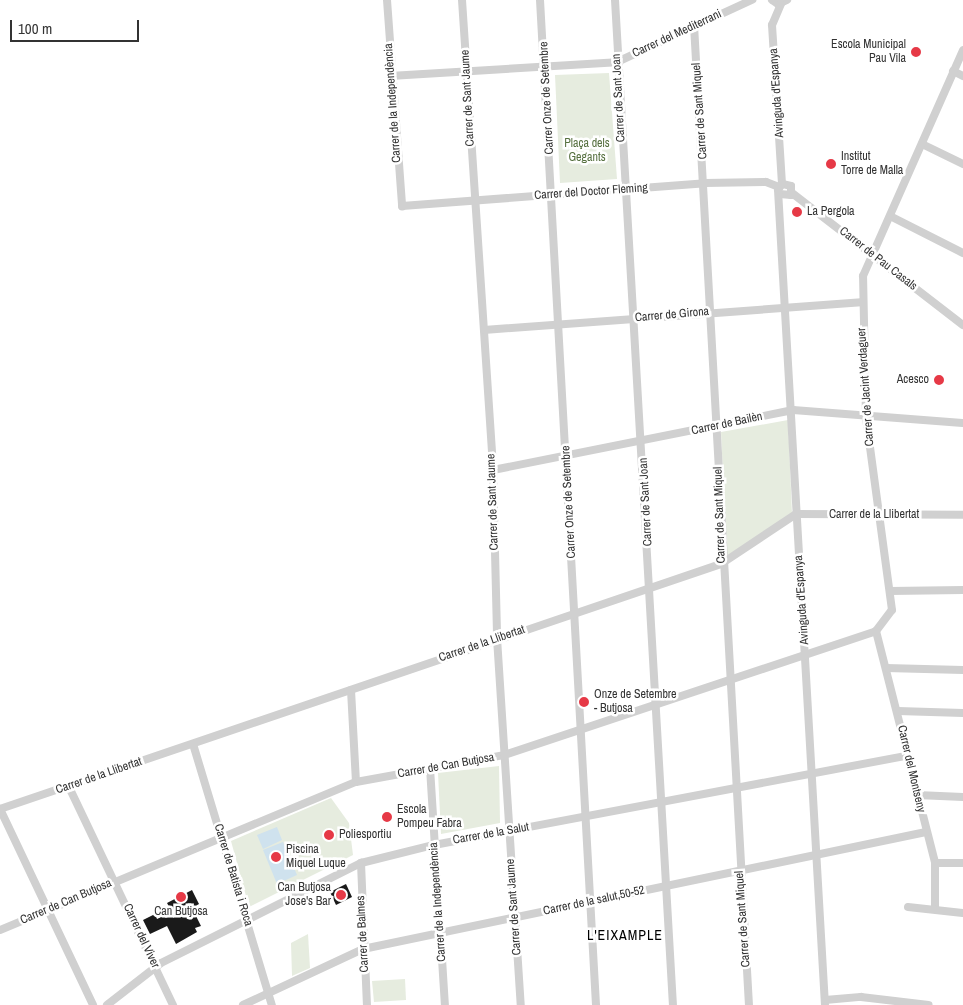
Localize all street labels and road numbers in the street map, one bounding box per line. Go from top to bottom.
street label: Carrer del Mediterrani [630,7,724,61]
street label: Carrer Onze de Setembre [537,41,557,155]
street label: Carrer de la Independència [382,43,404,163]
street label: Avinguda d'Espanya [767,48,787,138]
street label: Carrer de Sant Jaume [458,49,478,147]
street label: Carrer de Sant Joan [609,53,629,143]
street label: Carrer de Sant Miquel [689,62,711,160]
street label: Carrer del Doctor Fleming [534,181,648,203]
street label: Carrer de Pau Casals [836,224,920,294]
street label: Carrer de Girona [634,305,710,325]
street label: Carrer de Jacint Verdaguer [855,327,877,447]
street label: Carrer de Bailèn [690,409,764,439]
street label: Carrer Onze de Setembre [559,445,579,559]
street label: Carrer de Sant Jaume [484,453,502,551]
street label: Carrer de Sant Joan [636,457,656,547]
street label: Carrer de Sant Miquel [711,466,729,564]
street label: Carrer de la Llibertat [829,508,919,522]
street label: Avinguda d'Espanya [792,555,812,645]
street label: Carrer de la Llibertat [437,623,527,665]
street label: Carrer del Montseny [894,724,928,814]
street label: Carrer de Can Butjosa [397,750,495,782]
street label: Carrer de la Llibertat [54,755,144,797]
street label: Carrer de la Salut [452,820,530,848]
street label: Carrer de Batista i Roca [211,822,255,928]
street label: Carrer de la Independència [427,842,449,962]
street label: Carrer de Sant Jaume [503,858,525,956]
street label: Carrer de Sant Miquel [732,870,754,968]
street label: Carrer de Can Butjosa [18,876,114,928]
street label: Carrer de la salut,50-52 [542,883,646,919]
street label: Carrer de Balmes [354,895,372,973]
street label: Carrer del Viver [120,902,162,970]

